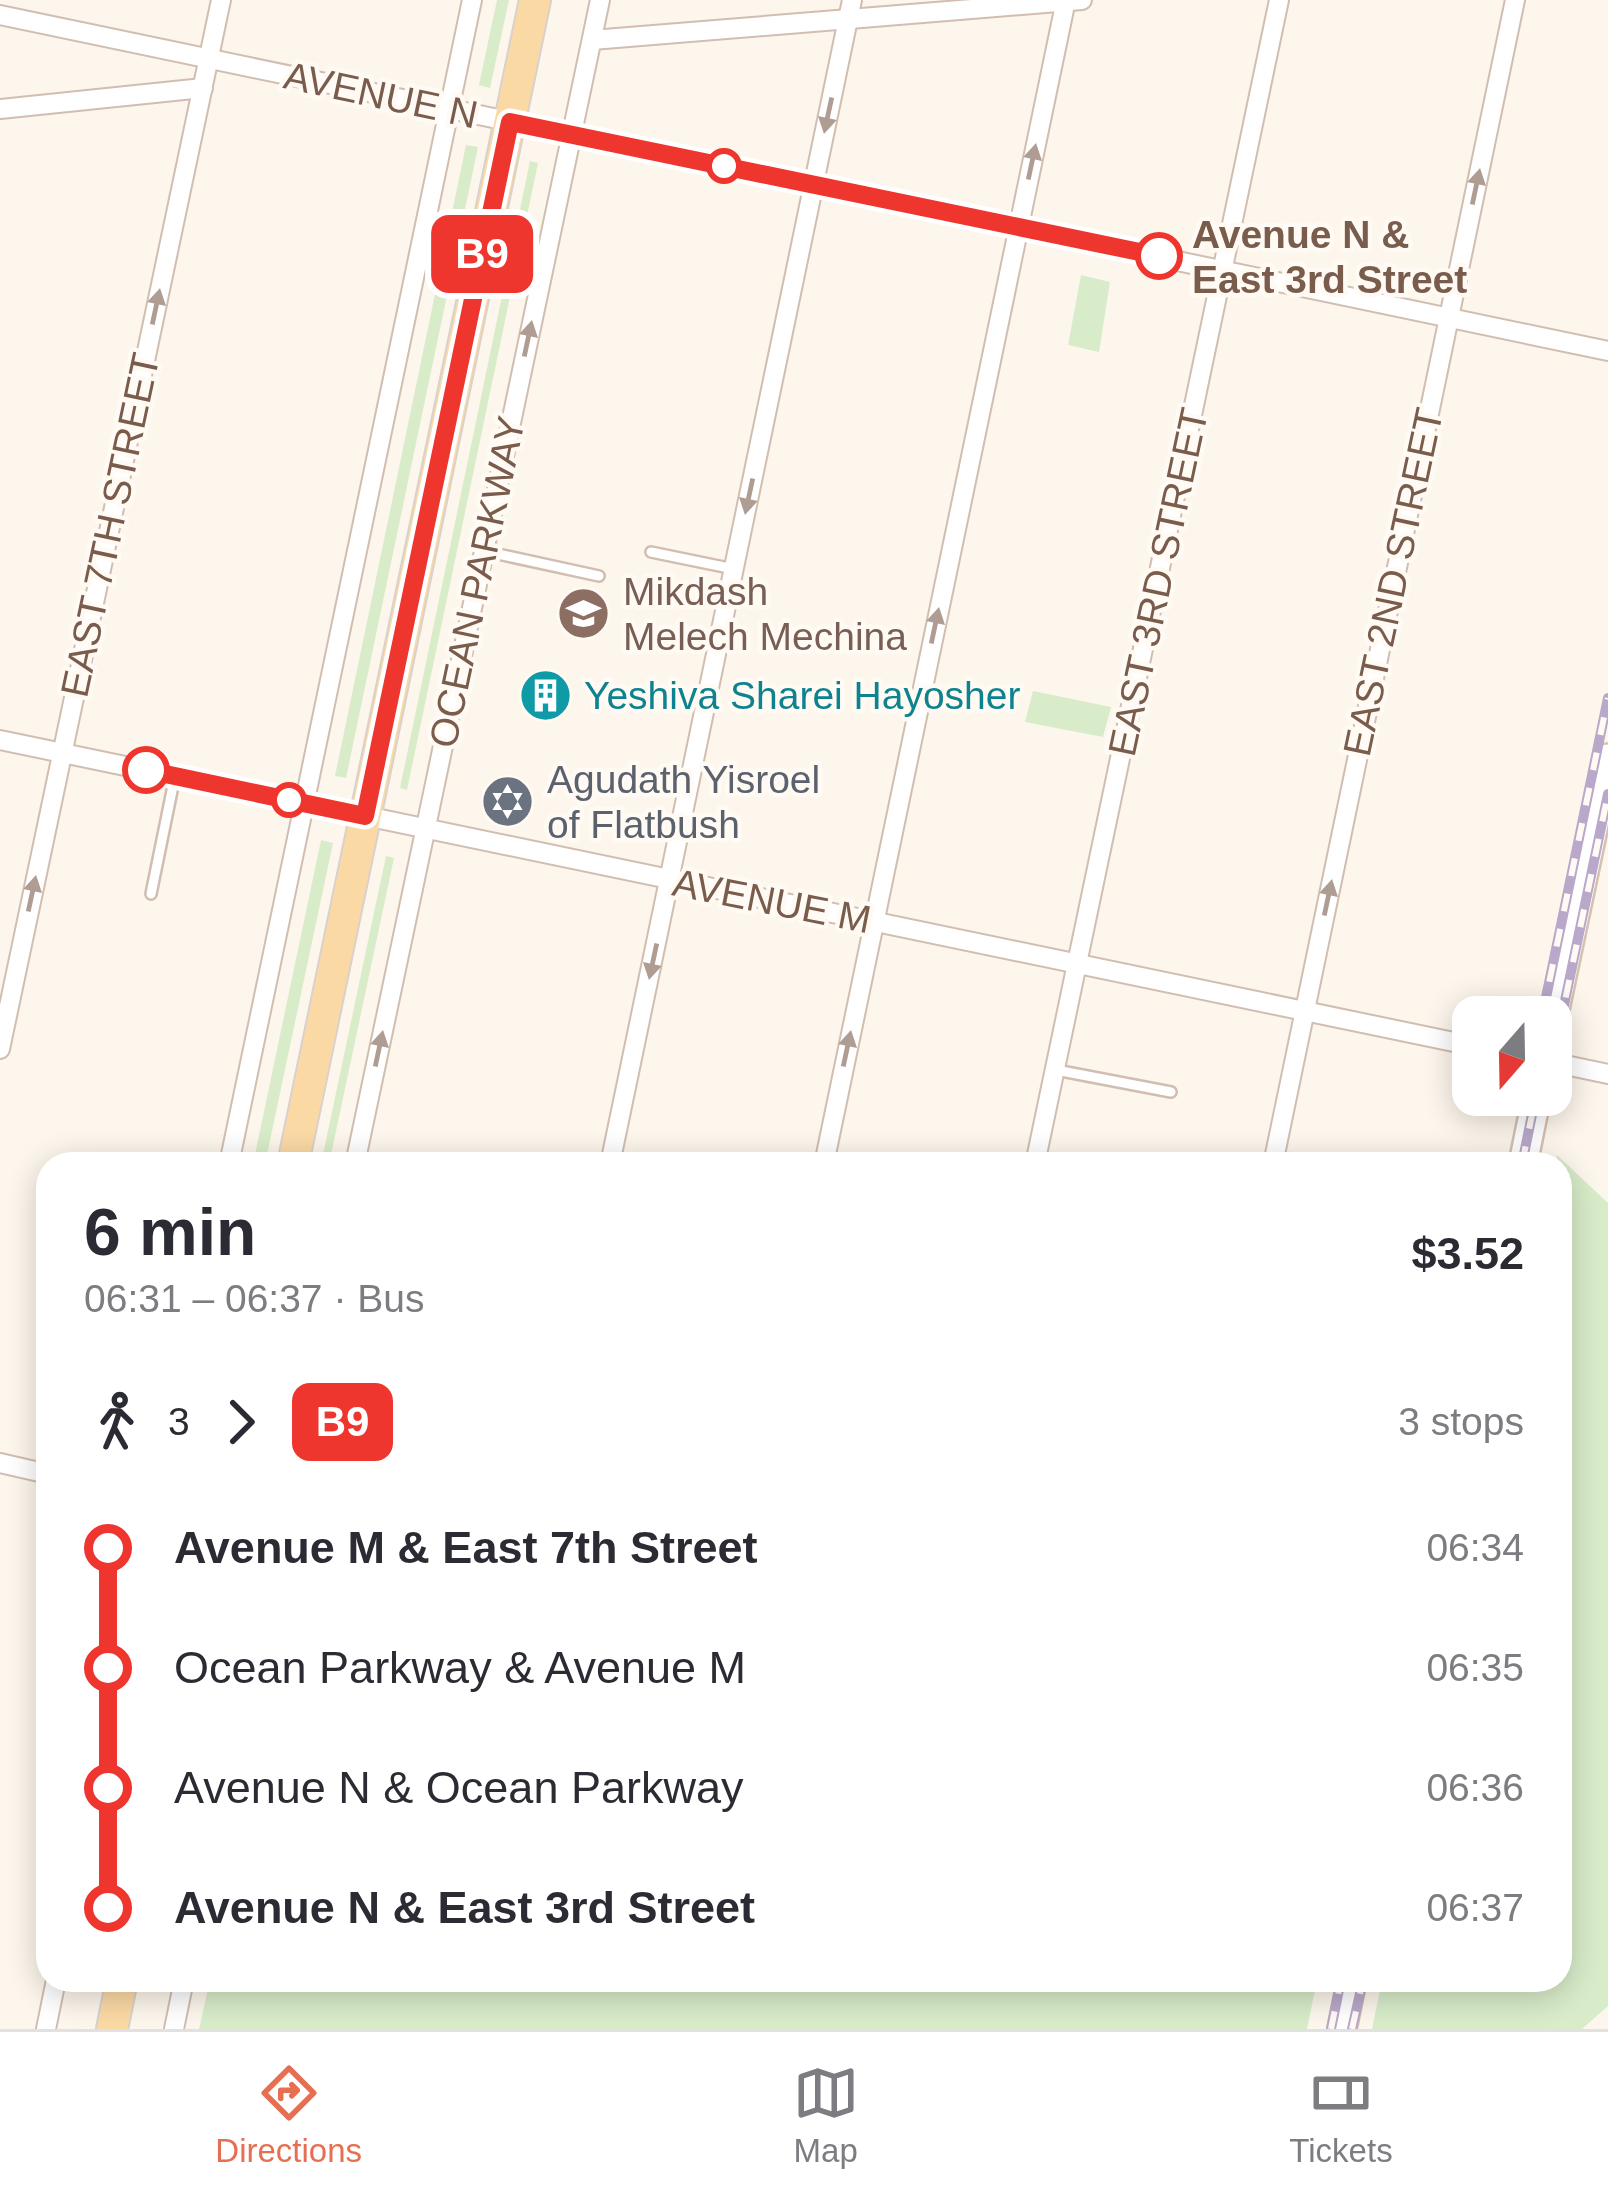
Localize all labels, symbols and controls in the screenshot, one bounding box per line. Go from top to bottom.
street label: AVENUE N [280,54,482,136]
one-way arrow [818,96,837,134]
one-way arrow [1023,143,1042,181]
unlabelled marker [708,150,740,182]
one-way arrow [1467,168,1486,206]
place label: Avenue N & East 3rd Street [1192,213,1467,301]
line badge: B9 [428,215,536,293]
text: B9 [455,230,509,277]
marker: Avenue N & East 3rd Street [1137,234,1181,278]
one-way arrow [148,287,167,325]
one-way arrow [519,319,538,357]
street label: EAST 7TH STREET [53,349,167,701]
street label: EAST 3RD STREET [1100,404,1216,760]
street label: EAST 2ND STREET [1335,404,1451,760]
street label: OCEAN PARKWAY [421,413,533,751]
one-way arrow [739,478,758,516]
place label: Mikdash Melech Mechina [623,570,907,658]
school or university icon: Mikdash Melech Mechina [556,585,612,641]
one-way arrow [926,607,945,645]
building icon: Yeshiva Sharei Hayosher [517,667,573,723]
place label: Yeshiva Sharei Hayosher [584,674,1020,717]
unlabelled marker [124,748,168,792]
place label: Agudath Yisroel of Flatbush [547,758,820,846]
synagogue icon: Agudath Yisroel of Flatbush [480,773,536,829]
unlabelled marker [273,784,305,816]
street label: AVENUE M [669,861,875,941]
one-way arrow [24,874,43,912]
one-way arrow [1319,879,1338,917]
one-way arrow [642,942,661,980]
north arrow [1452,996,1572,1116]
map controls [1452,996,1572,1116]
one-way arrow [370,1030,389,1068]
one-way arrow [839,1030,858,1068]
text: 6 min [84,1195,256,1269]
text: $3.52 [1411,1228,1524,1279]
text: 06:31 – 06:37 · Bus [84,1277,424,1320]
icon: walk [84,1389,150,1455]
icon: forward [208,1389,274,1455]
text: B9 [316,1398,369,1445]
text: 3 [168,1400,190,1443]
text: 3 stops [1398,1400,1524,1443]
text: Avenue M & East 7th Street [174,1522,757,1573]
text: 06:34 [1426,1526,1524,1569]
text: Ocean Parkway & Avenue M [174,1642,746,1693]
text: 06:35 [1426,1646,1524,1689]
text: Avenue N & Ocean Parkway [174,1762,743,1813]
text: 06:36 [1426,1766,1524,1809]
text: Avenue N & East 3rd Street [174,1882,755,1933]
text: 06:37 [1426,1886,1524,1929]
tab: Directions [215,2060,362,2170]
tab: Map [793,2060,859,2170]
tab: Tickets [1289,2060,1393,2170]

